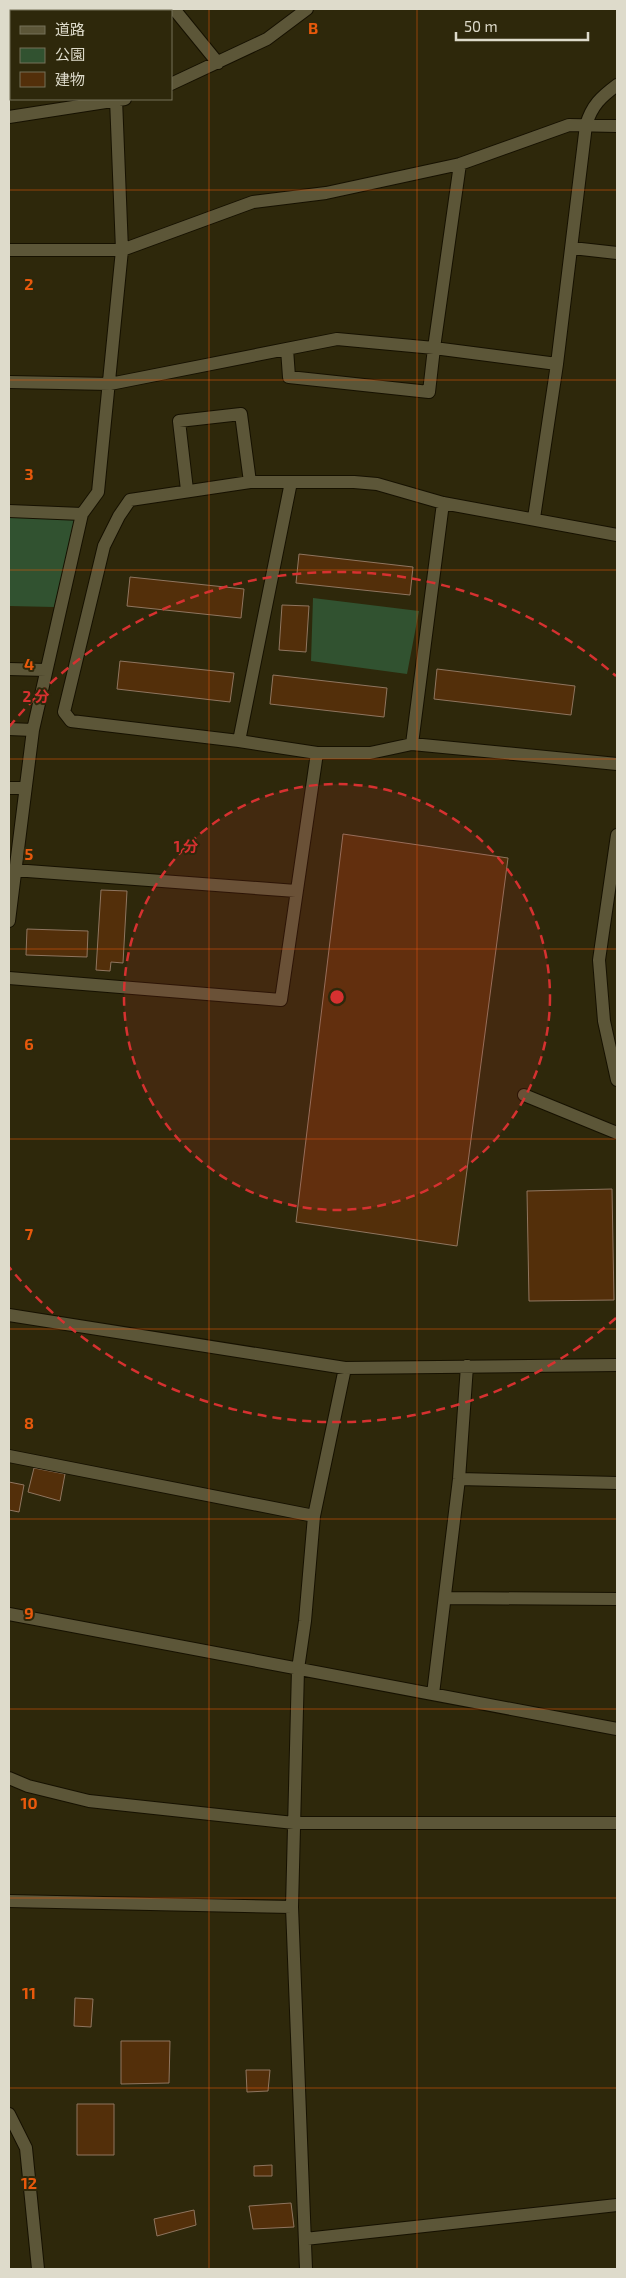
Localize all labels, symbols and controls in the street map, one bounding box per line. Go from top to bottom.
legend [10,10,172,100]
scale bar [456,10,588,42]
text: 50 m [464,17,498,35]
text: B [308,18,318,37]
text: 道路 [55,20,85,38]
text: 公園 [55,45,85,63]
text: 建物 [55,70,85,88]
text: 2 [24,274,34,293]
text: 3 [24,464,34,483]
text: 4 [24,654,34,673]
text: 2 分 [23,687,49,705]
text: 1 分 [174,837,198,855]
text: 5 [25,844,34,863]
centre of rings [328,988,346,1006]
text: 6 [24,1034,34,1053]
text: 7 [25,1224,34,1243]
text: 8 [24,1413,34,1432]
text: 9 [24,1603,34,1622]
text: 10 [20,1793,38,1812]
text: 11 [22,1983,36,2002]
text: 12 [21,2173,37,2192]

